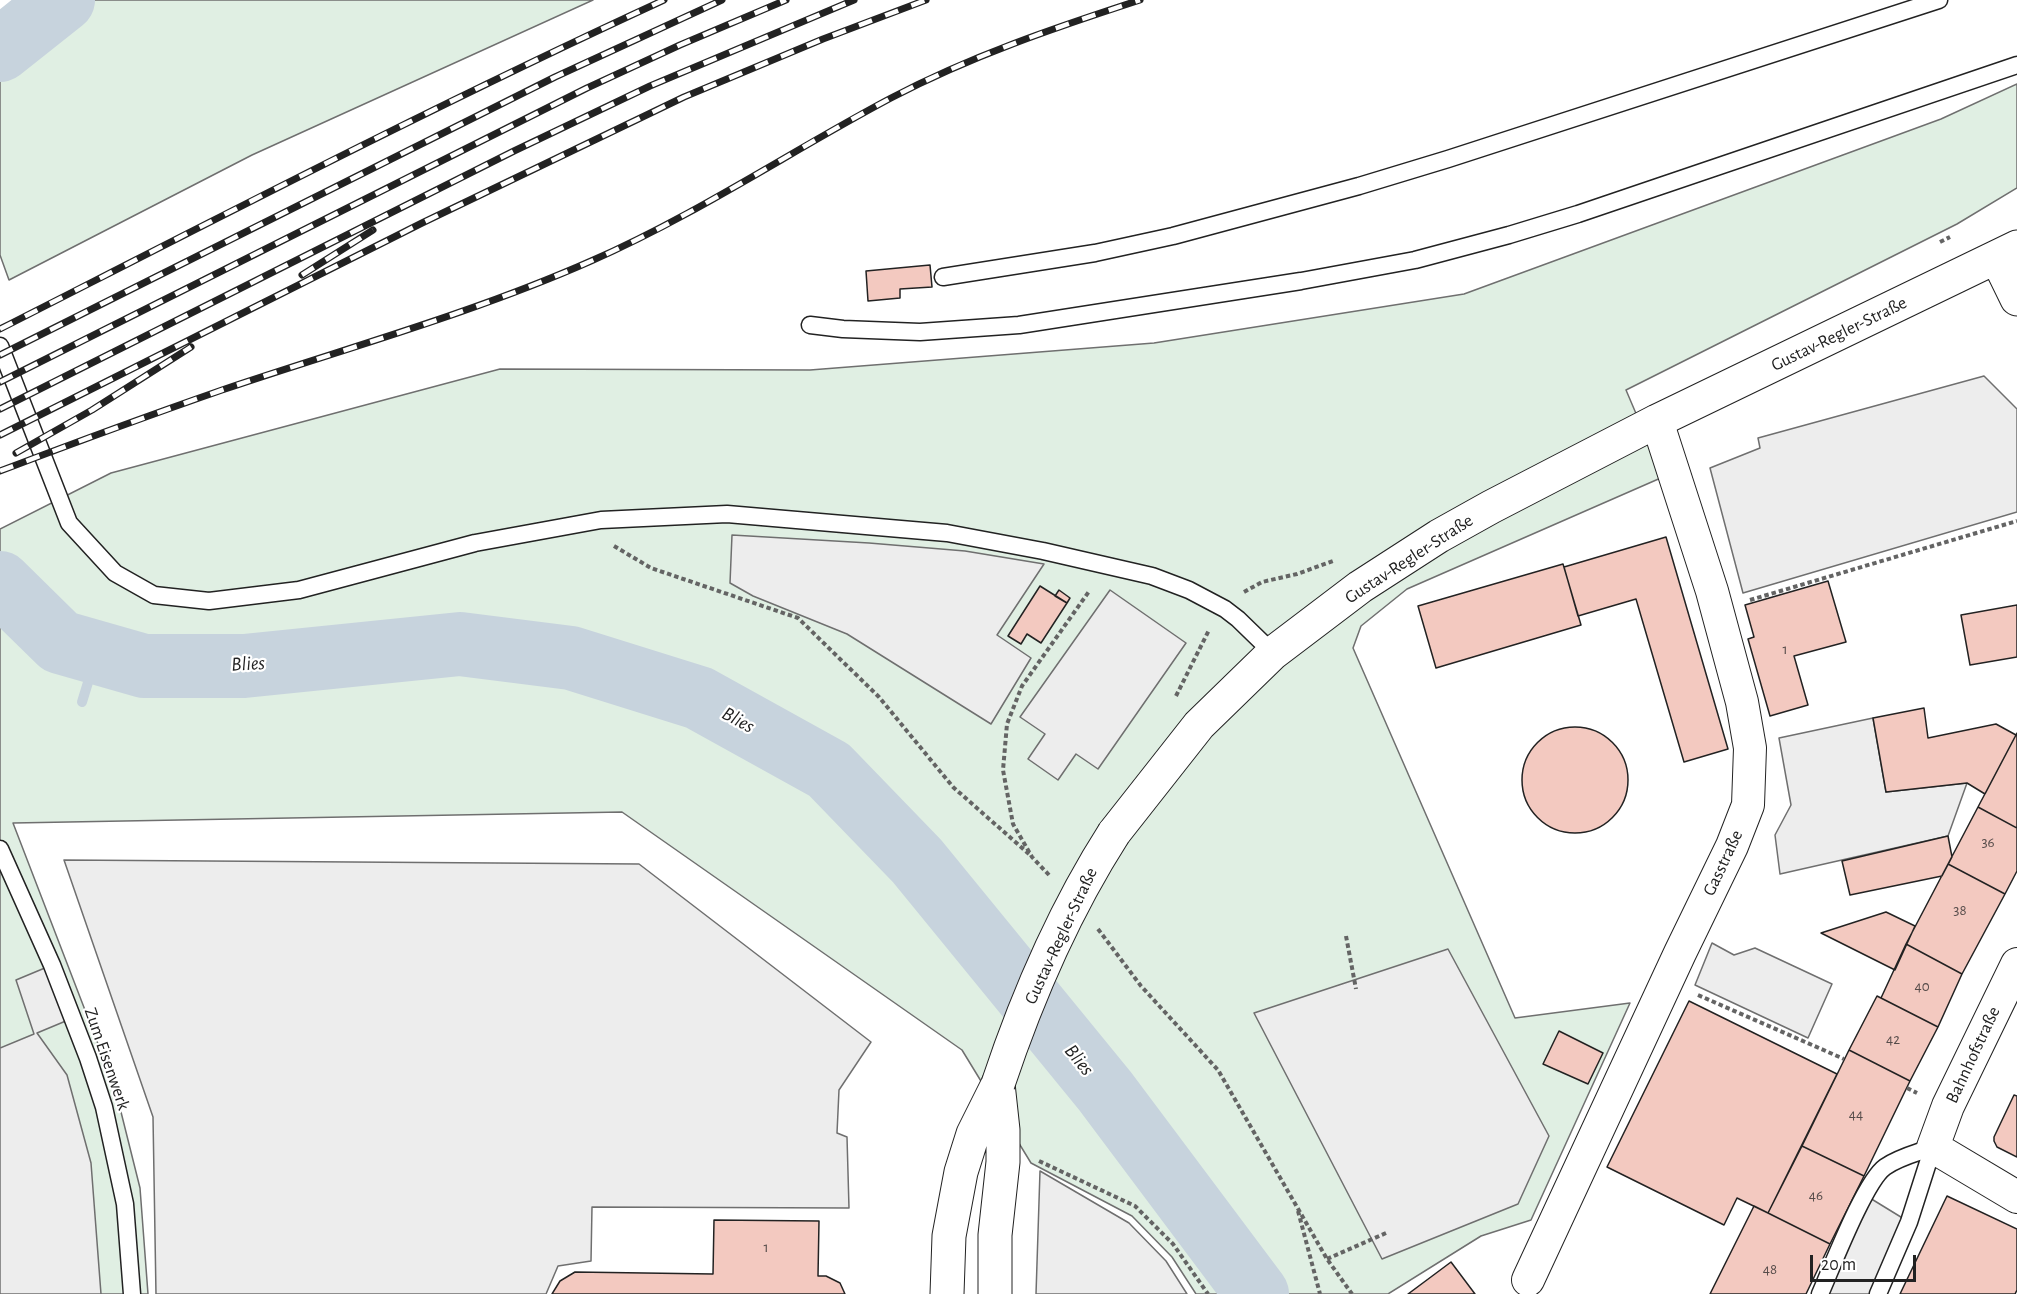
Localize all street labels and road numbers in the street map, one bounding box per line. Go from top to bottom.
street label: Gustav-Regler-Straße [1768,292,1910,376]
street label: Gustav-Regler-Straße [1341,510,1477,608]
street label: Gasstraße [1698,827,1748,899]
street label: Gustav-Regler-Straße [1020,864,1102,1008]
street label: Bahnhofstraße [1941,1003,2005,1107]
street label: Zum Eisenwerk [79,1005,135,1113]

